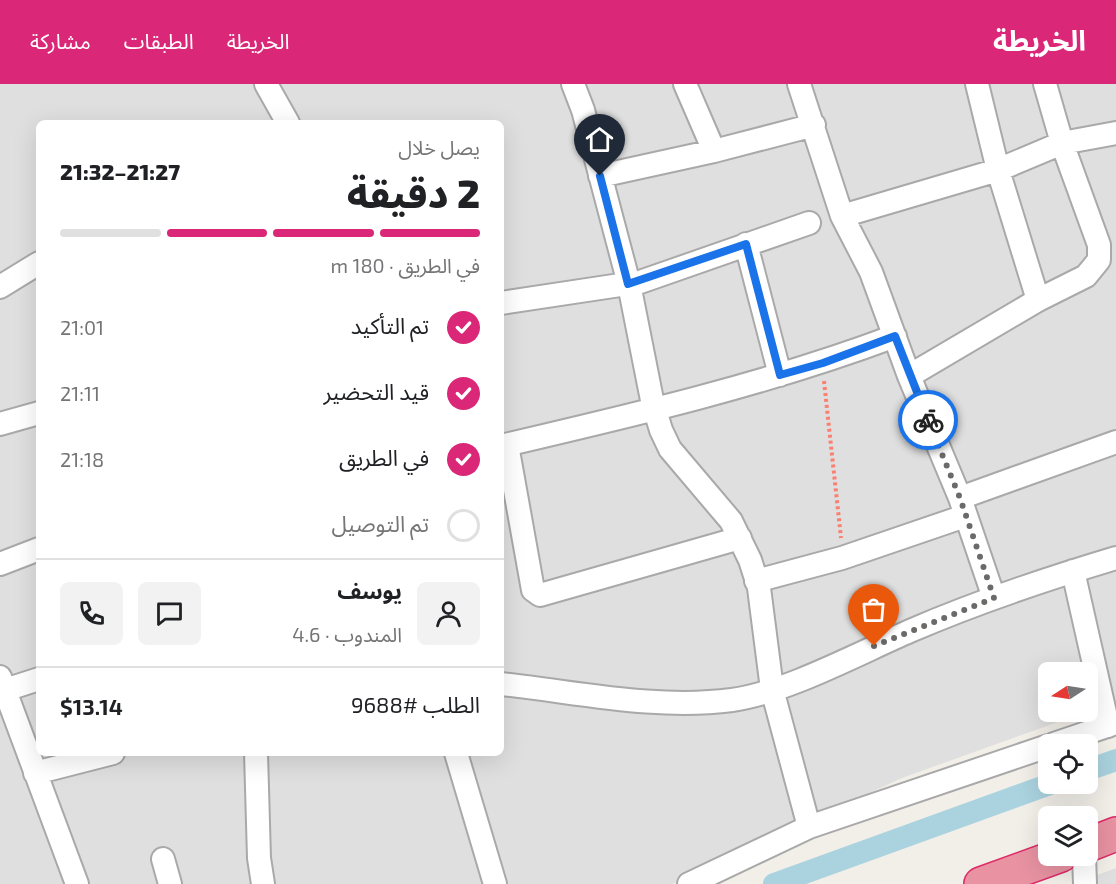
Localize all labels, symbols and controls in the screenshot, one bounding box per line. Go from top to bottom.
text: الخريطة [993,23,1086,57]
text: مشاركة [30,28,91,53]
text: الطبقات [124,28,194,53]
text: الخريطة [227,28,290,53]
pin [574,114,625,176]
icon: home [583,123,616,156]
text: يصل خلال [398,135,480,159]
text: 21:27–21:32 [60,158,180,184]
text: 2 دقيقة [347,169,480,216]
text: في الطريق · 180 m [330,253,480,277]
icon: check [447,311,480,344]
text: تم التأكيد [351,312,429,338]
text: 21:01 [60,315,104,339]
icon: check [447,377,480,410]
text: قيد التحضير [323,378,429,404]
text: 21:11 [60,381,100,405]
courier [898,390,958,450]
icon: bike [912,404,945,437]
icon: check [447,443,480,476]
text: في الطريق [339,444,429,470]
text: 21:18 [60,447,104,471]
text: تم التوصيل [331,510,429,536]
text: يوسف [337,577,402,603]
button: phone [60,582,123,645]
button: chat [138,582,201,645]
button: person [417,582,480,645]
pin [848,584,899,646]
icon: bag [857,593,890,626]
text: المندوب · 4.6 [292,622,402,646]
north arrow [1038,662,1098,722]
map controls [1038,662,1098,866]
text: الطلب #9688 [351,691,480,717]
text: $13.14 [60,693,123,719]
button: locate [1038,734,1098,794]
button: layers [1038,806,1098,866]

